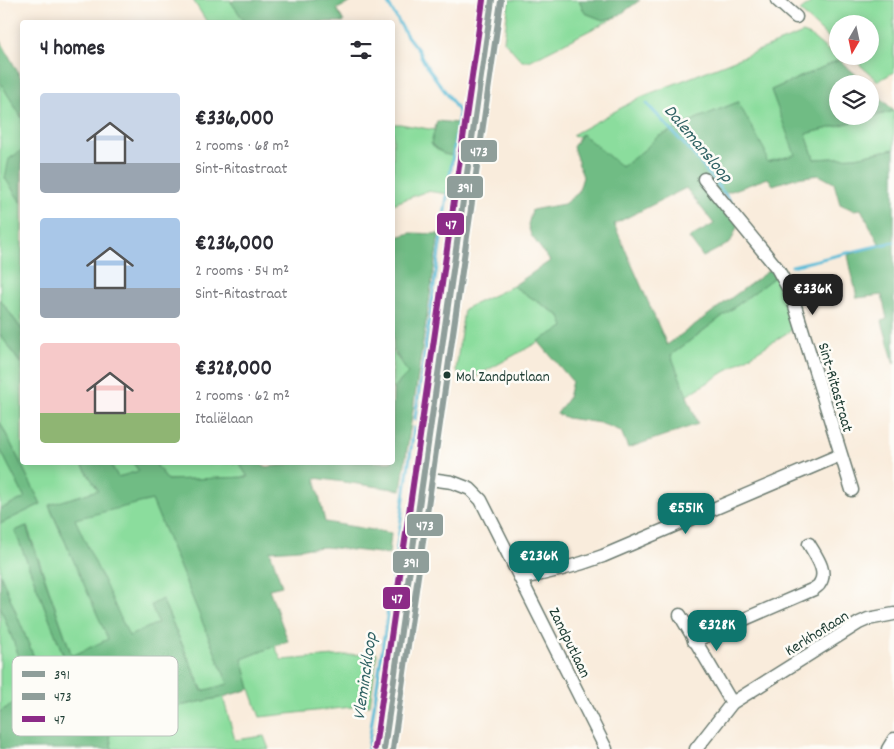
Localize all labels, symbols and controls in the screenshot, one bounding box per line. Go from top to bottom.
north arrow [829,15,879,65]
map controls [829,15,879,125]
text: 4 homes [40,35,105,65]
icon: filters [347,36,375,64]
button: layers [829,75,879,125]
water label: Dalemansloop [657,100,738,190]
text: €336,000 [195,105,274,135]
icon: home [80,113,140,173]
text: 2 rooms · 68 m² [195,135,289,158]
line badge: 473 [460,139,498,163]
text: 473 [470,143,488,163]
text: Sint-Ritastraat [195,158,287,181]
line badge: 391 [446,175,484,199]
text: 391 [457,179,473,199]
line badge: 47 [436,212,465,236]
text: 47 [445,216,457,236]
text: €236,000 [195,230,274,260]
icon: home [80,238,140,298]
text: 2 rooms · 54 m² [195,260,289,283]
pin: €336K [778,274,848,316]
text: €336K [794,278,832,301]
text: Sint-Ritastraat [195,283,287,306]
street label: Sint-Ritastraat [811,340,858,435]
text: €328,000 [195,355,272,385]
icon: home [80,363,140,423]
place label: Mol Zandputlaan [456,367,550,389]
marker: Mol Zandputlaan [442,370,452,380]
text: 2 rooms · 62 m² [195,385,290,408]
text: Italiëlaan [195,408,253,431]
pin: €551K [651,492,721,535]
text: €551K [669,497,703,520]
line badge: 473 [406,513,444,537]
text: 473 [416,517,434,537]
pin: €236K [504,540,574,583]
text: €236K [520,545,558,568]
line badge: 391 [392,550,430,574]
text: 391 [403,554,419,574]
line badge: 47 [382,586,411,610]
text: 47 [391,590,403,610]
street label: Zandputlaan [542,604,596,682]
street label: Kerkhoflaan [781,605,854,663]
pin: €328K [682,610,752,652]
text: €328K [699,614,735,637]
water label: Vleminckloop [348,630,385,722]
legend [12,656,178,736]
text: 391 [54,666,70,686]
text: 473 [54,688,71,708]
text: 47 [54,711,65,731]

